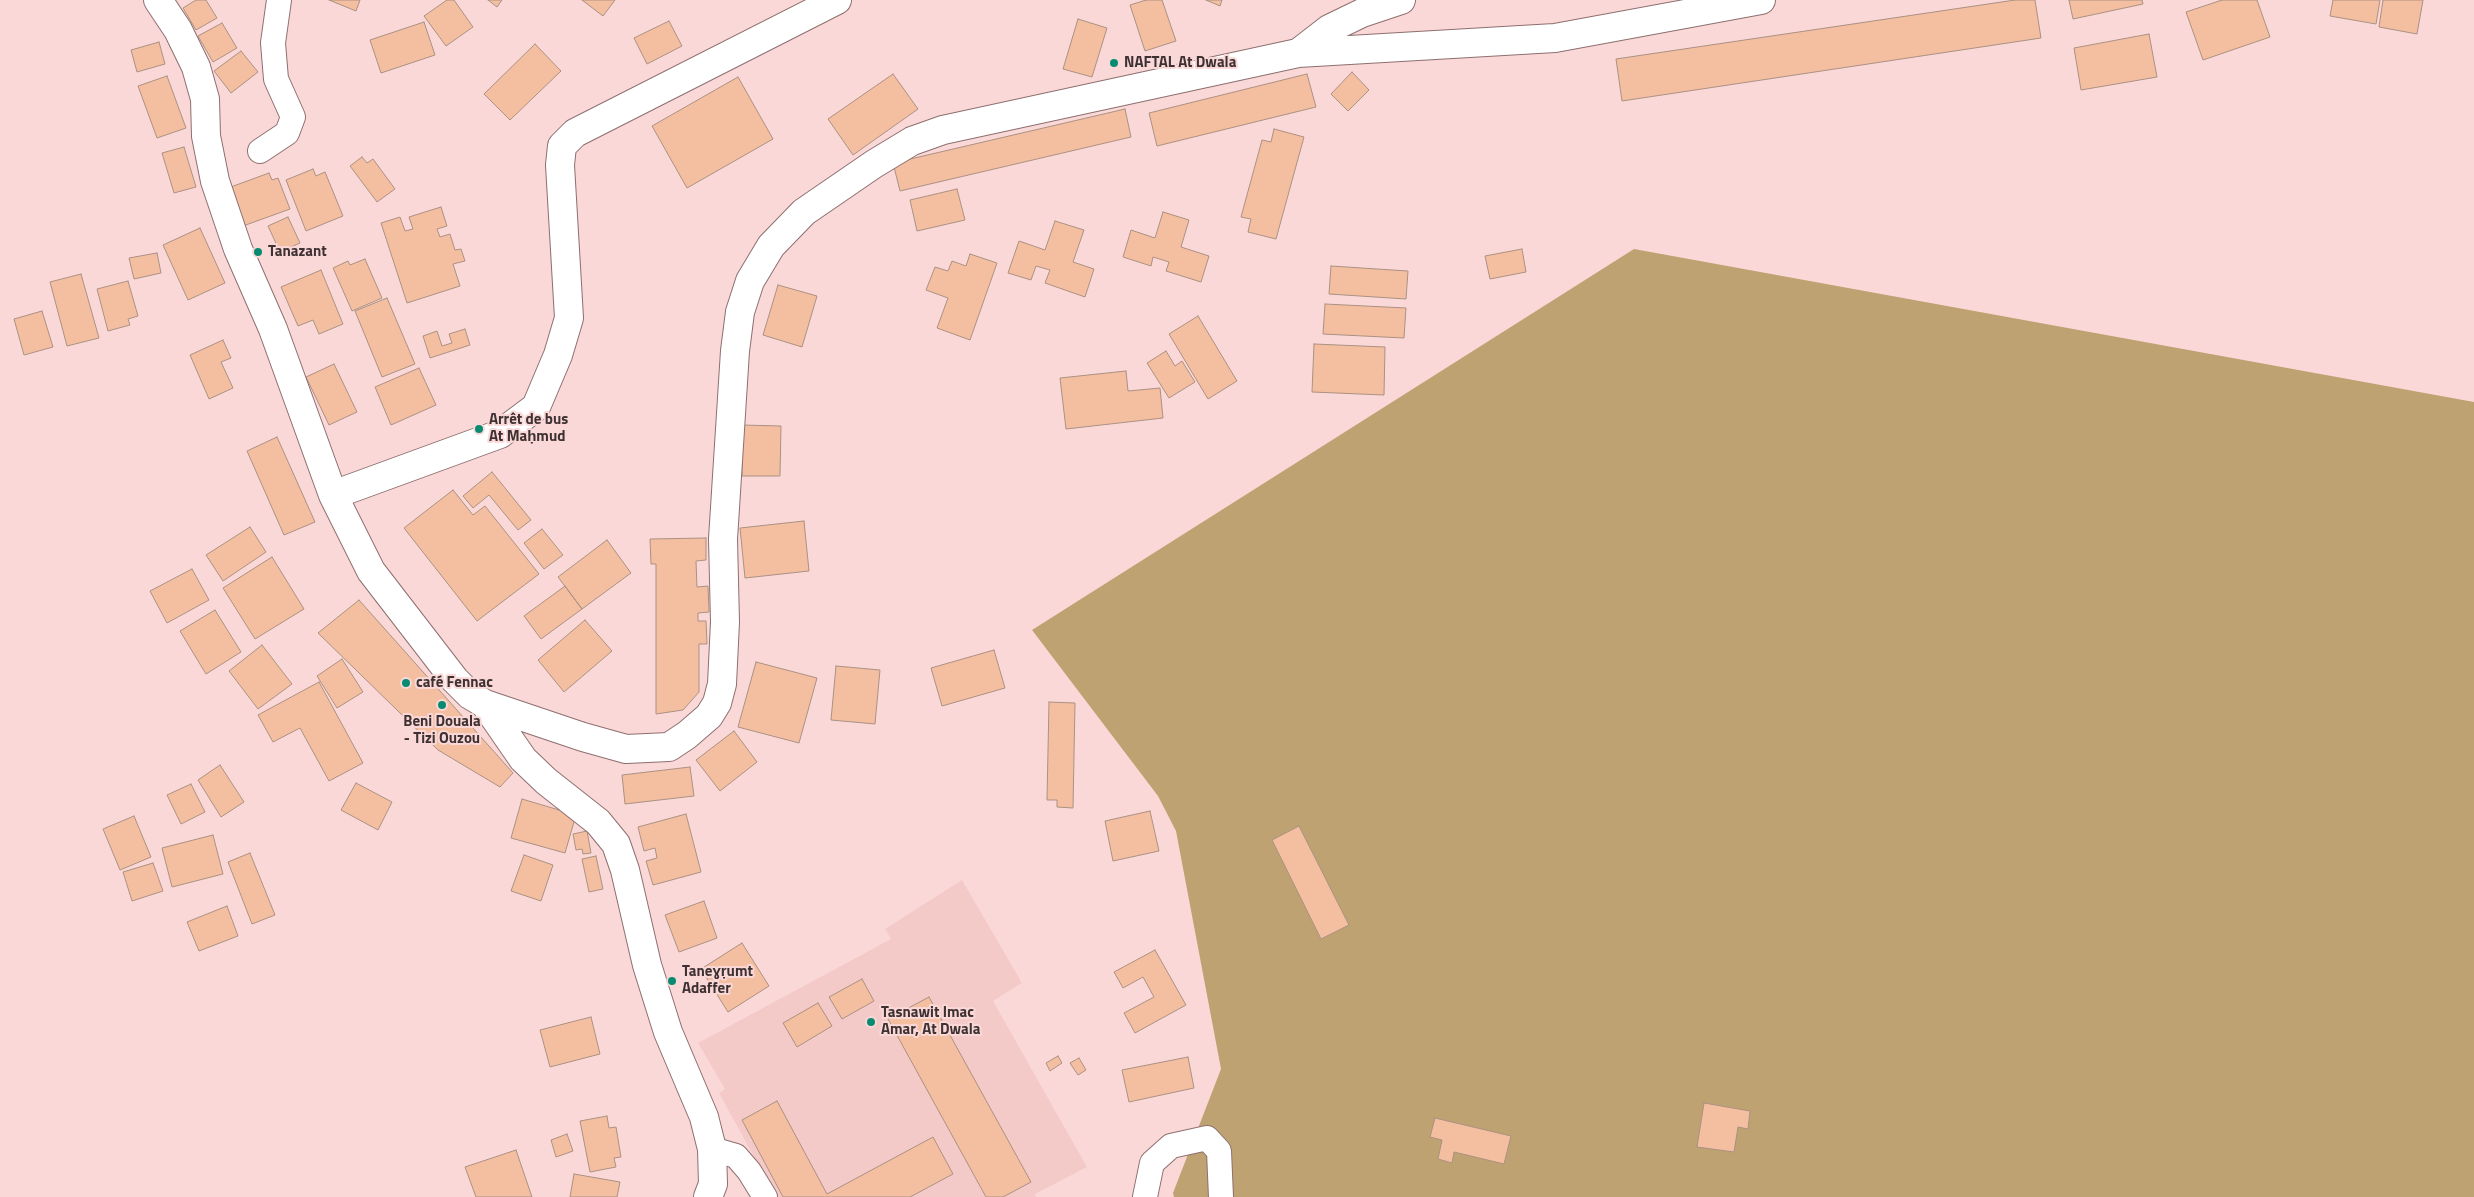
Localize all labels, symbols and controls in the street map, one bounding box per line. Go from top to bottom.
place label: NAFTAL At Dwala [1124,54,1236,72]
marker: NAFTAL At Dwala [1108,57,1120,69]
place label: Tanazant [268,243,327,261]
marker: Tanazant [252,246,264,258]
place label: Arrêt de bus At Maḥmud [489,411,568,446]
marker: Arrêt de bus At Maḥmud [473,423,485,435]
place label: café Fennac [416,674,493,692]
marker: café Fennac [400,677,412,689]
marker: Beni Douala - Tizi Ouzou [436,699,448,711]
place label: Beni Douala - Tizi Ouzou [403,713,481,748]
place label: Taneɣṛumt Adaffer [682,963,753,998]
marker: Taneɣṛumt Adaffer [666,975,678,987]
place label: Tasnawit Imac Amar, At Dwala [881,1004,980,1039]
marker: Tasnawit Imac Amar, At Dwala [865,1016,877,1028]

